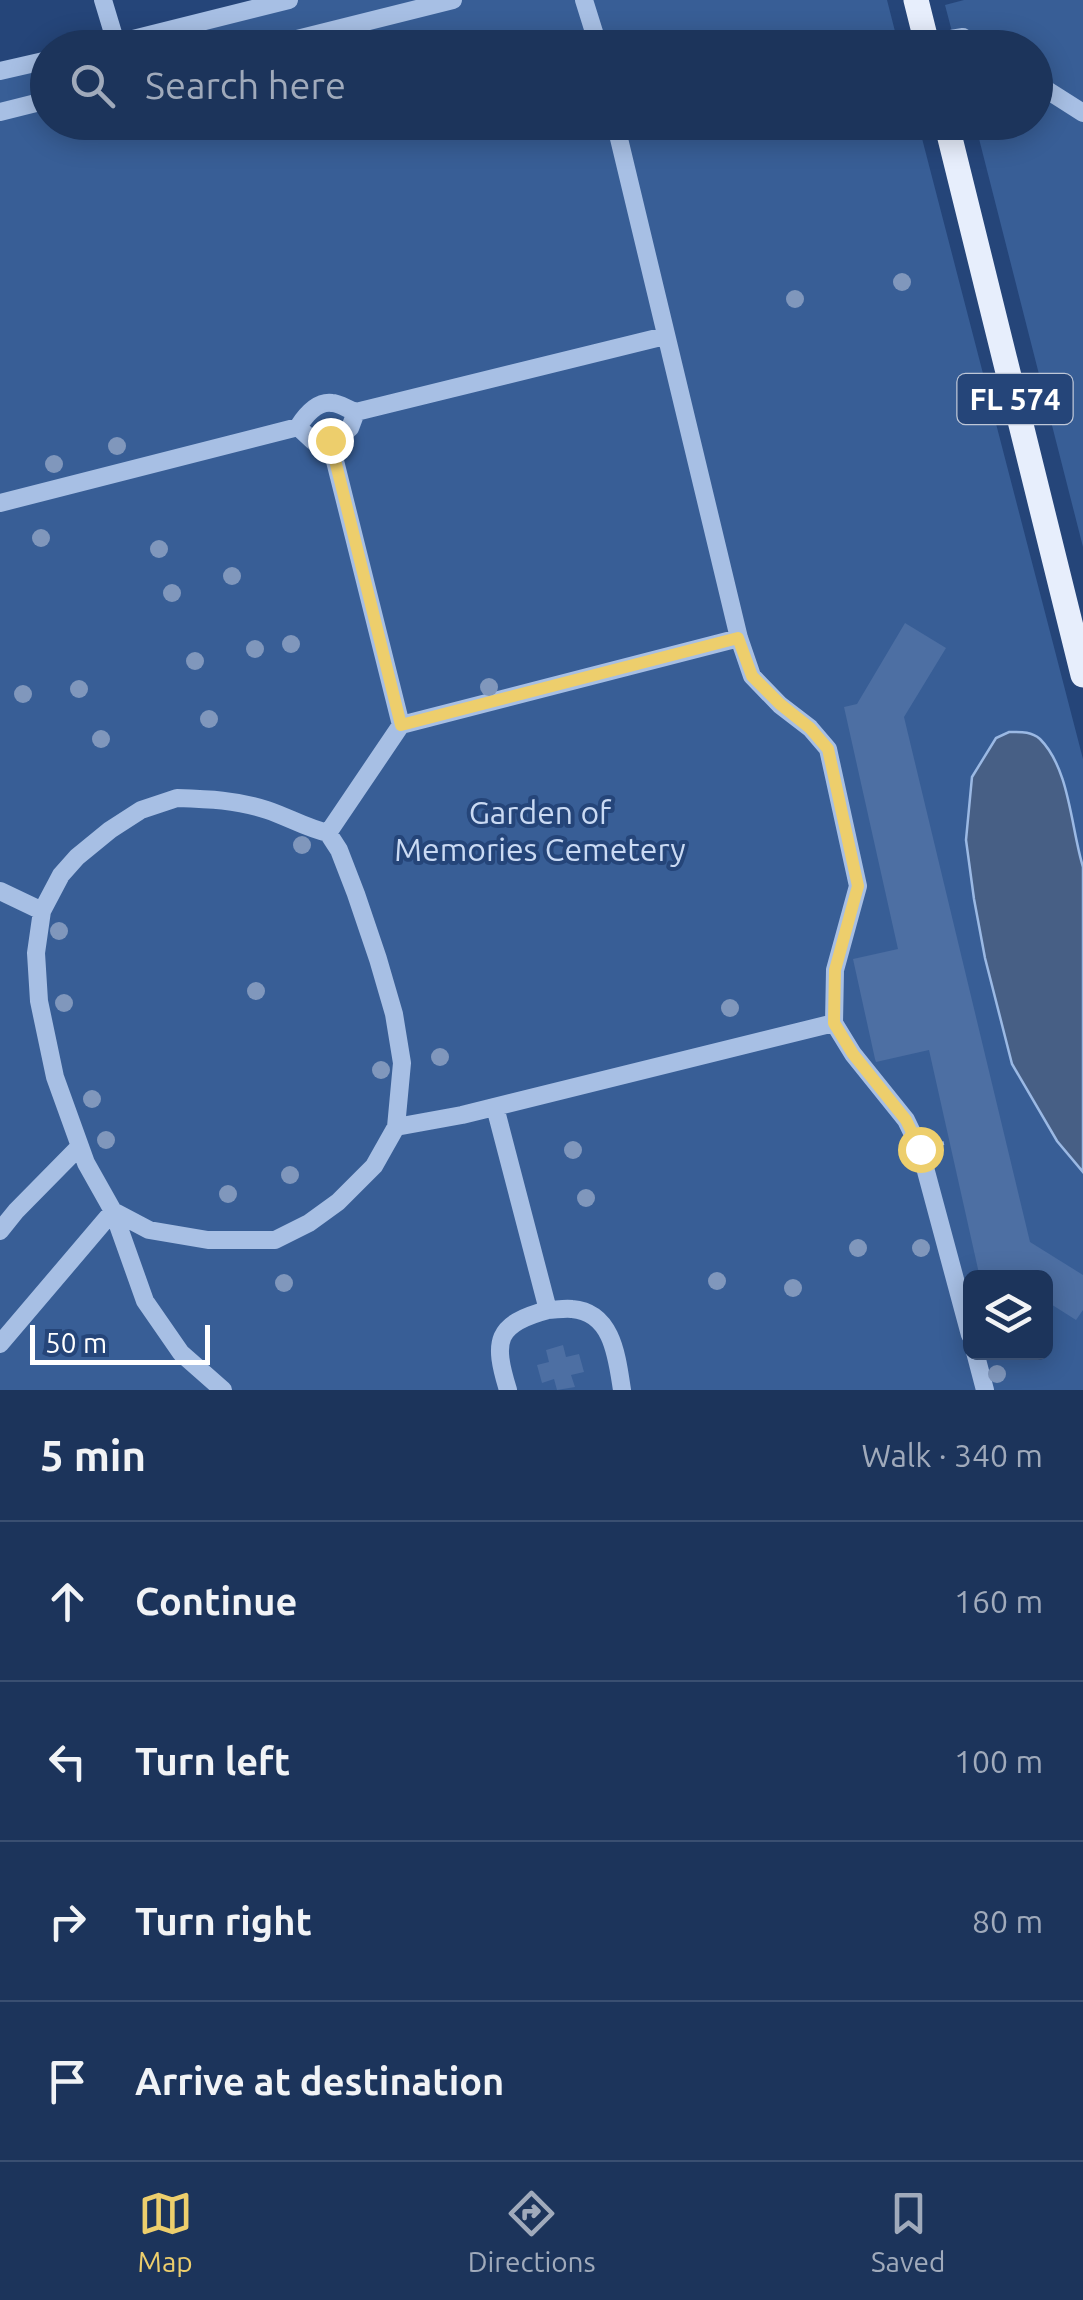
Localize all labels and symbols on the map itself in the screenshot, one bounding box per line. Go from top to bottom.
road number: FL 574 [958,374,1072,424]
route end [308,418,354,464]
park label: Garden of Memories Cemetery [394,794,686,867]
route start [898,1127,944,1173]
scale bar [30,1320,210,1364]

